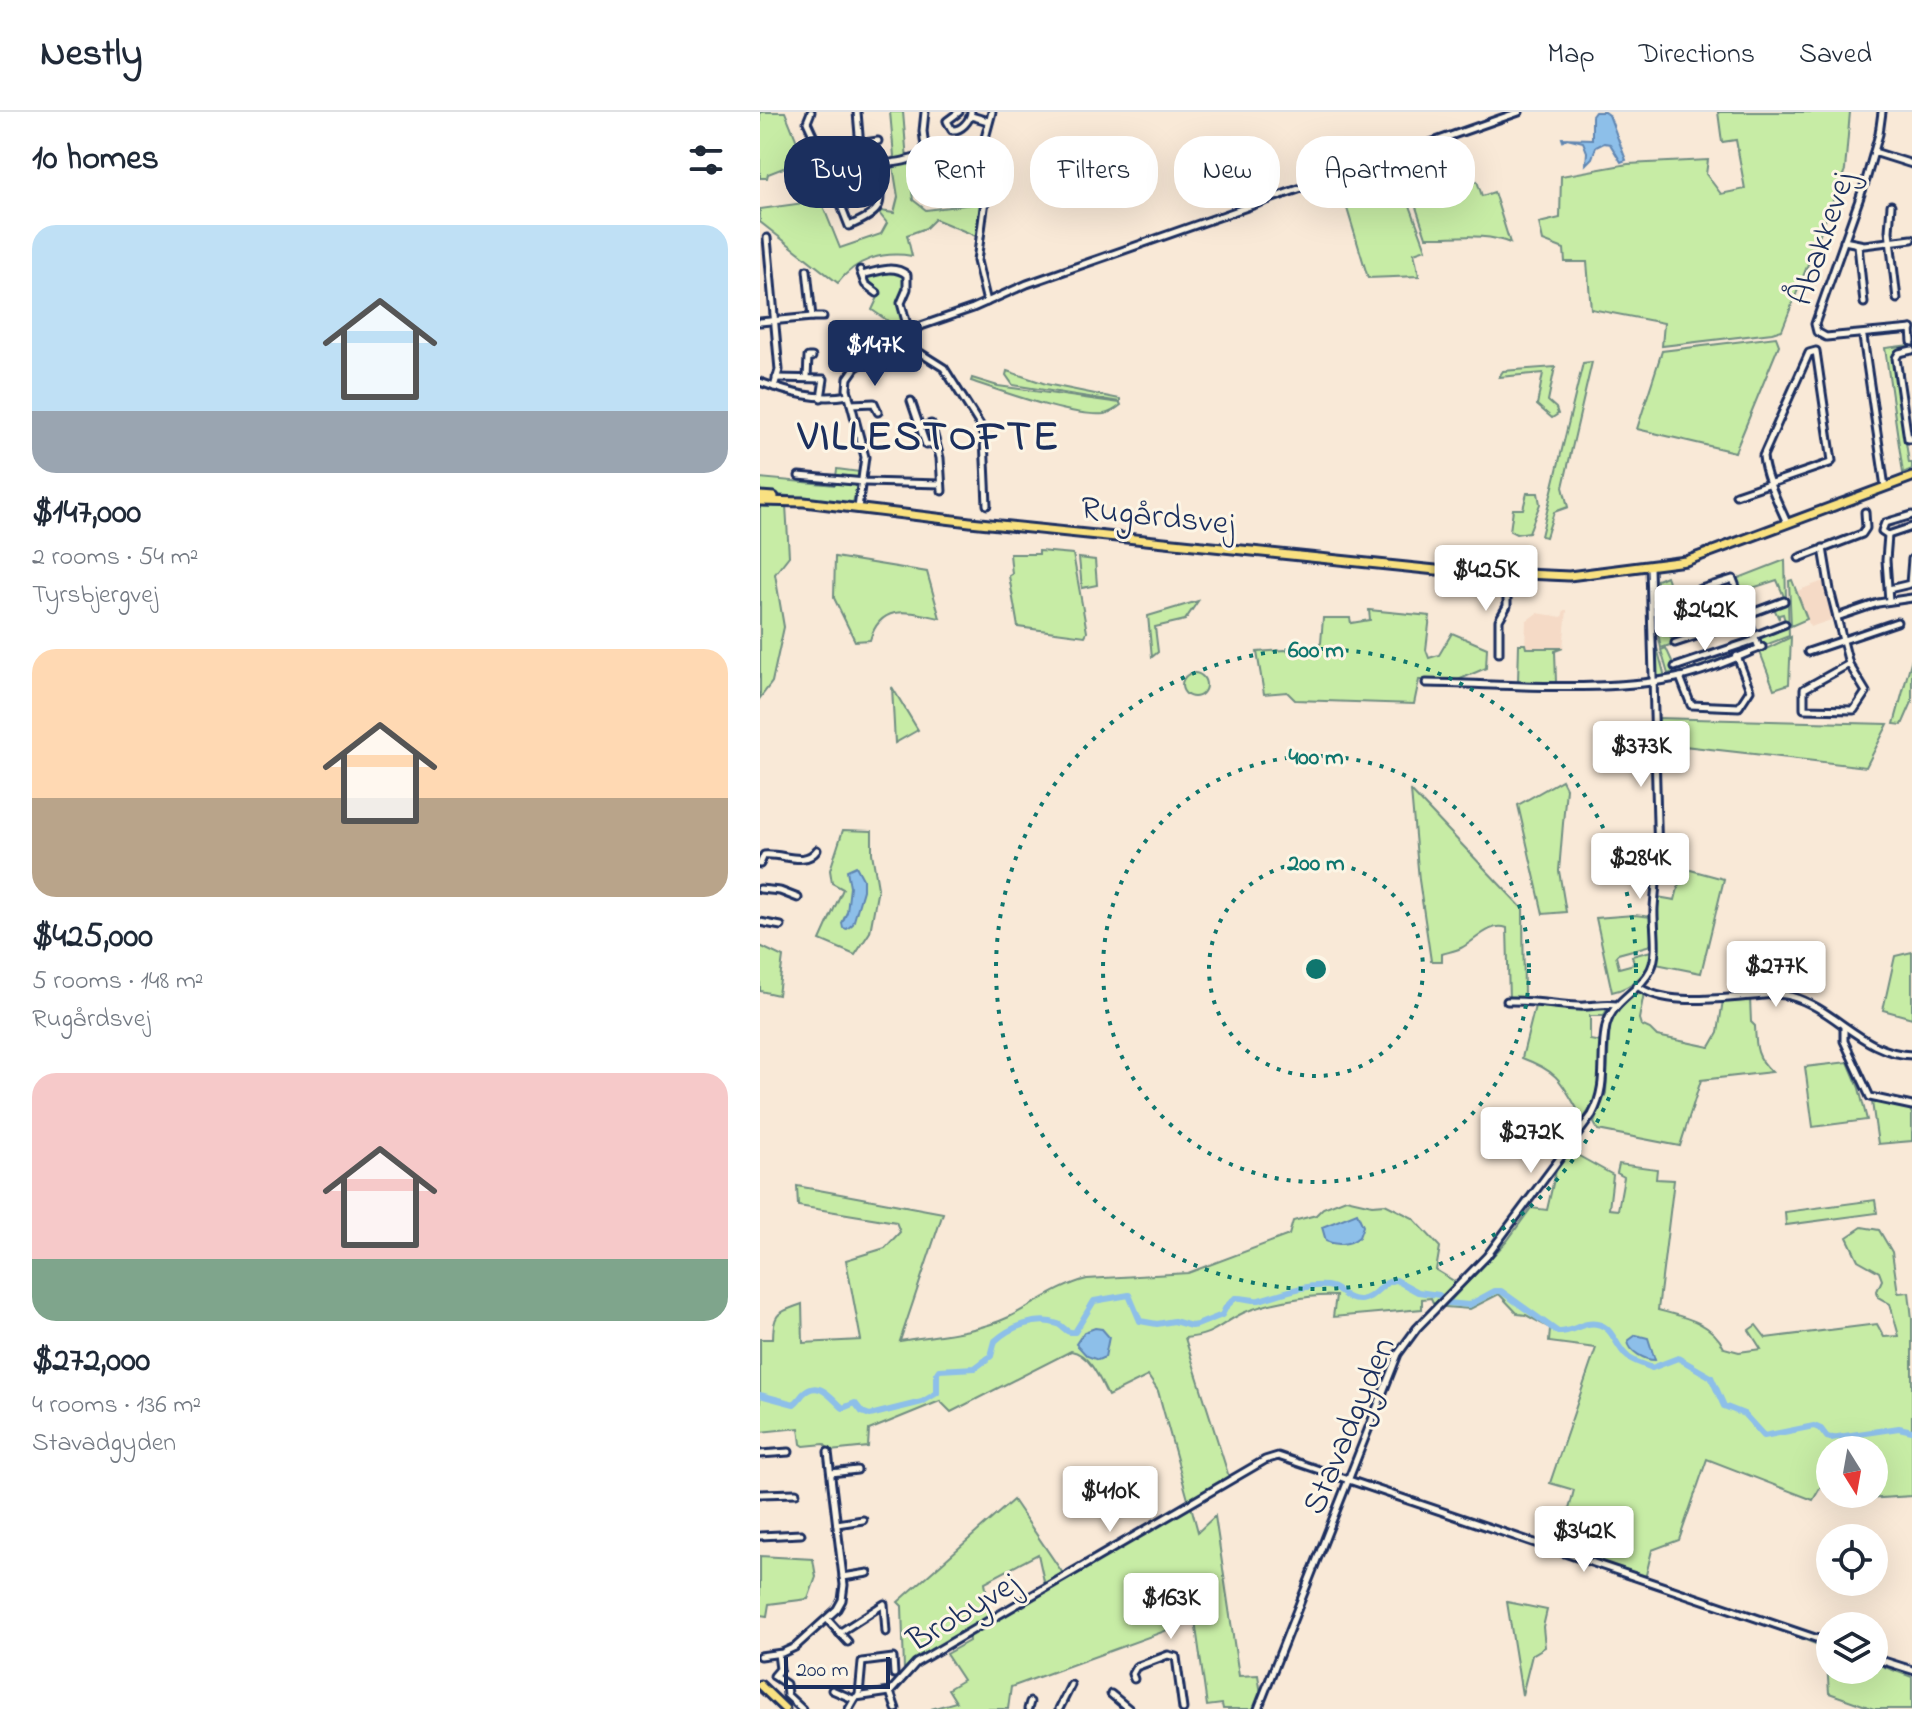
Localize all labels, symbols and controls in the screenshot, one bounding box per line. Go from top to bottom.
text: Nestly [40,27,142,83]
text: Map [1547,35,1595,76]
text: Directions [1639,35,1755,76]
text: Saved [1799,35,1872,76]
text: 10 homes [32,135,159,185]
chip: Buy [784,136,890,208]
chip: Rent [906,136,1014,208]
chip: Filters [1030,136,1158,208]
chip: New [1174,136,1280,208]
chip: Apartment [1296,136,1475,208]
icon: filters [684,138,728,182]
street label: Åbakkevej [1778,165,1870,313]
icon: home [308,277,452,421]
pin: $147K [819,320,931,388]
text: $147K [846,327,904,365]
district label: VILLESTOFTE [797,408,1060,469]
street label: Rugårdsvej [1078,485,1238,551]
text: $147,000 [32,489,141,539]
text: 2 rooms · 54 m² [32,539,198,577]
pin: $425K [1430,545,1542,613]
text: $425K [1453,552,1519,590]
text: Tyrsbjergvej [32,577,158,615]
pin: $242K [1649,585,1761,653]
text: $242K [1673,592,1737,630]
text: 600 m [1288,634,1344,669]
icon: home [308,701,452,845]
pin: $373K [1585,721,1697,789]
text: $373K [1611,728,1671,766]
text: 400 m [1288,741,1344,776]
pin: $284K [1584,833,1696,901]
text: $284K [1609,840,1671,878]
text: 200 m [1286,847,1345,882]
text: $425,000 [32,913,153,963]
pin: $277K [1720,941,1832,1009]
text: $277K [1745,948,1807,986]
centre of rings [1302,955,1330,983]
text: 5 rooms · 148 m² [32,963,204,1001]
text: Rugårdsvej [32,1001,150,1039]
pin: $272K [1475,1107,1587,1175]
text: $272K [1499,1114,1563,1152]
icon: home [308,1125,452,1269]
street label: Stavadgyden [1291,1330,1411,1523]
text: $272,000 [32,1337,150,1387]
text: 4 rooms · 136 m² [32,1387,201,1425]
text: Stavadgyden [32,1425,176,1463]
north arrow [1816,1436,1888,1508]
map controls [1816,1436,1888,1684]
pin: $410K [1054,1466,1166,1534]
text: $410K [1081,1473,1139,1511]
pin: $342K [1528,1506,1640,1574]
text: $342K [1553,1513,1615,1551]
button: locate [1816,1524,1888,1596]
street label: Brobyvej [898,1560,1031,1667]
pin: $163K [1115,1573,1227,1641]
text: $163K [1142,1580,1200,1618]
button: layers [1816,1612,1888,1684]
scale bar [784,1653,890,1689]
text: 200 m [796,1655,849,1687]

